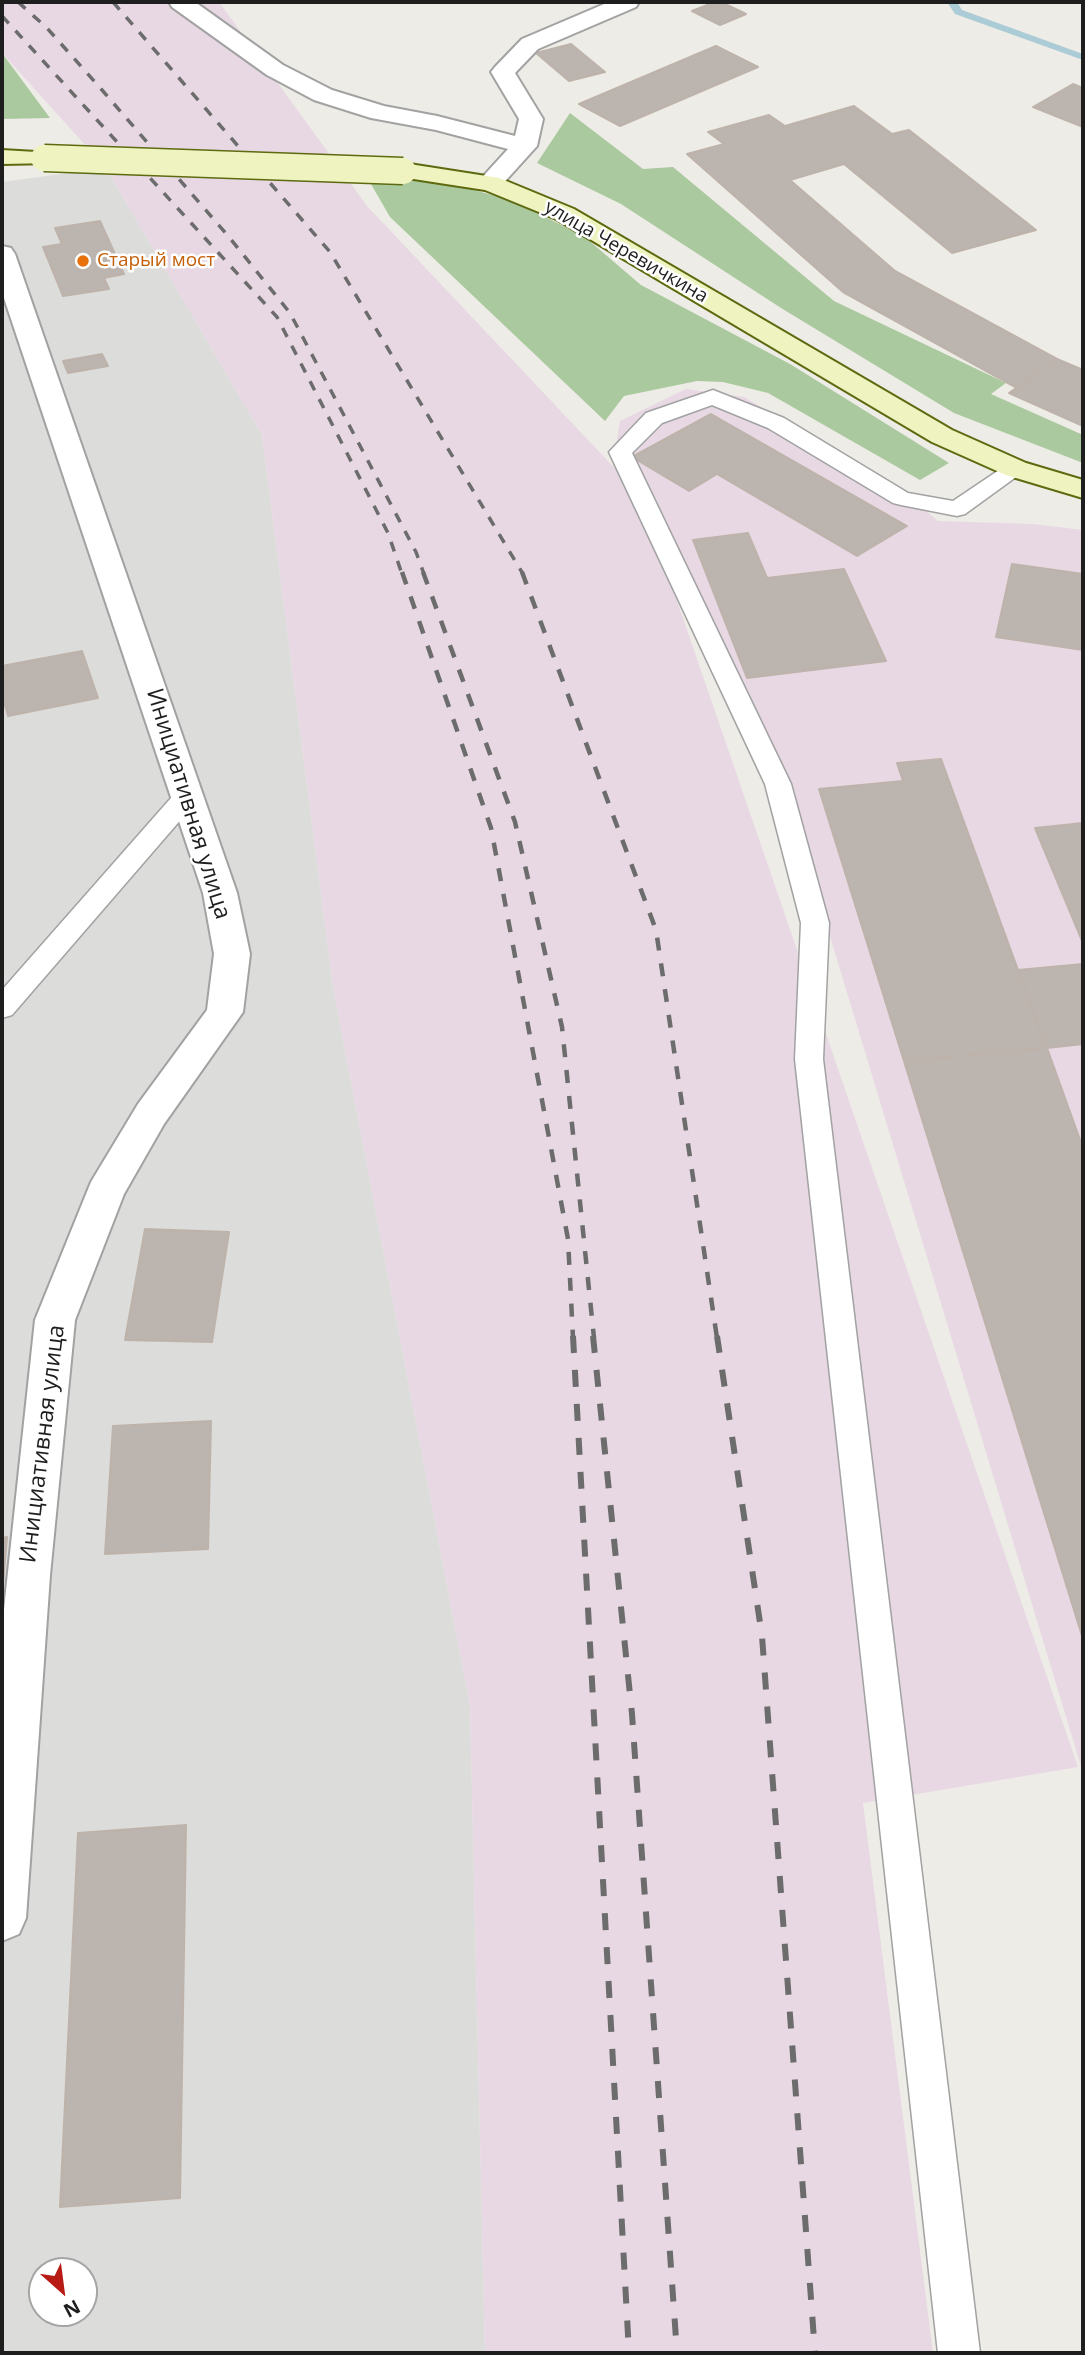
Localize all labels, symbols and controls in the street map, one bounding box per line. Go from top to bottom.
street label: улица Черевичкина [540,196,712,308]
place label: Старый мост [97,250,215,272]
marker: Старый мост [75,253,91,269]
street label: Инициативная улица [140,685,236,923]
street label: Инициативная улица [15,1323,71,1565]
north arrow [28,2257,98,2327]
text: N [59,2294,85,2324]

